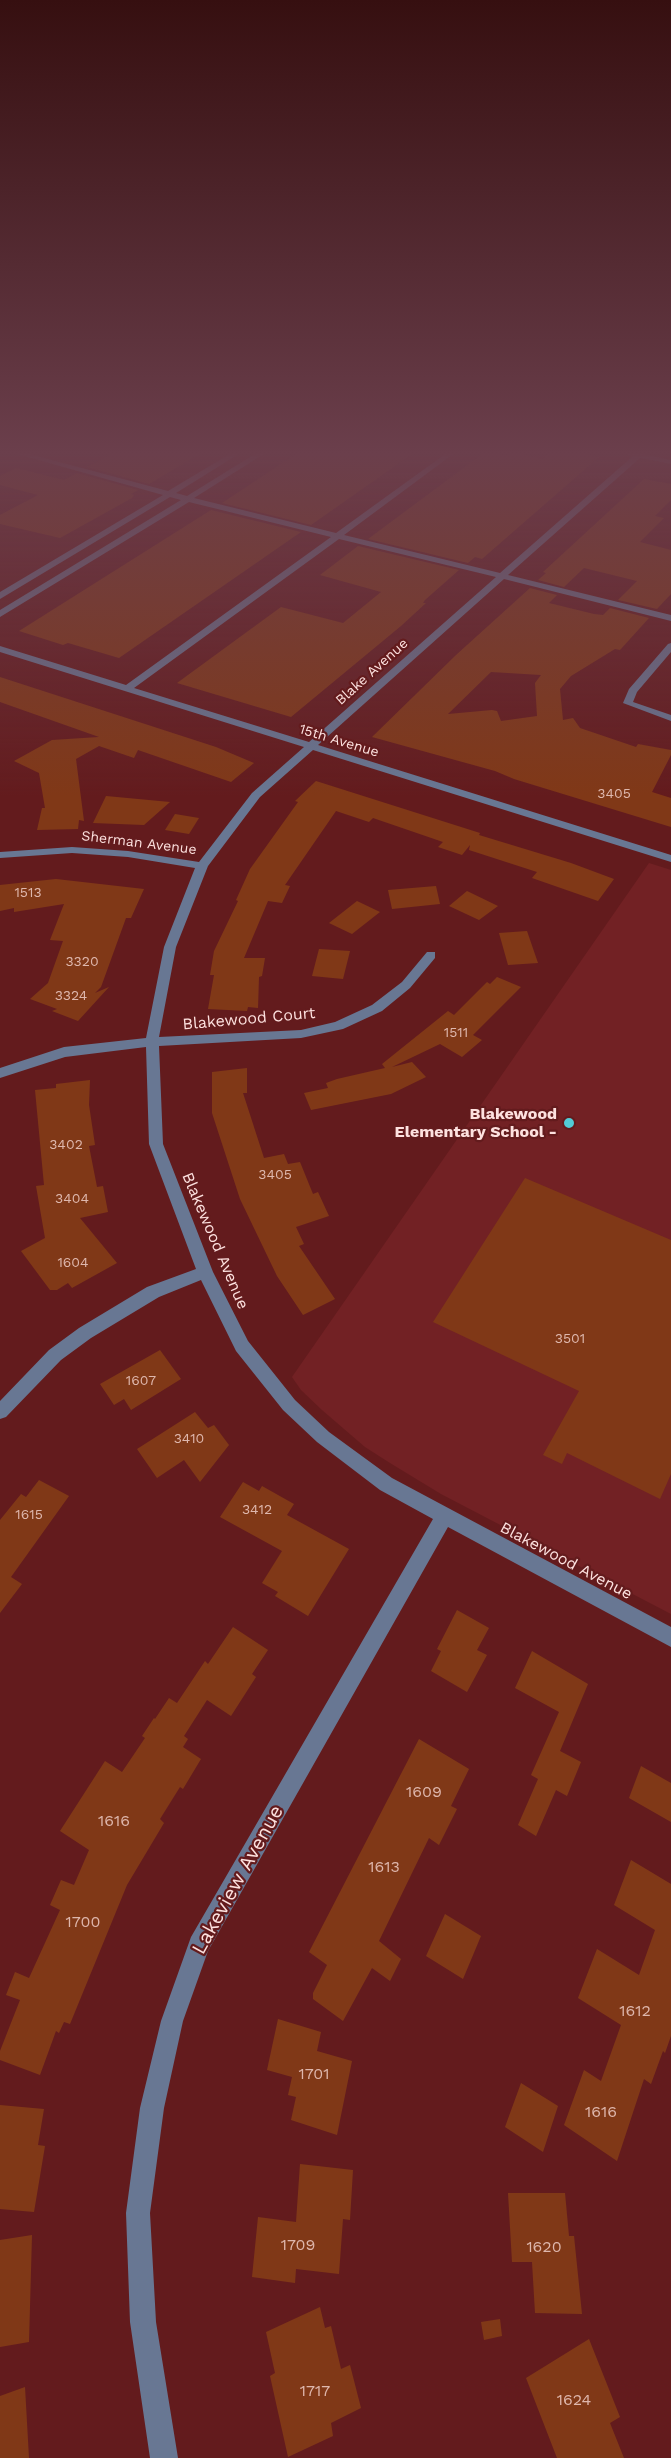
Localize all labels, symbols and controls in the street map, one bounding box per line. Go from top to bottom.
street label: Blake Avenue [332,635,412,709]
street label: 15th Avenue [297,721,381,761]
house number: 3405 [597,786,631,802]
street label: Sherman Avenue [81,828,197,858]
house number: 1513 [14,885,42,901]
house number: 3320 [65,954,99,970]
house number: 3324 [55,988,87,1004]
street label: Blakewood Court [182,1004,316,1034]
house number: 1511 [444,1025,468,1041]
place label: Blakewood Elementary School - [395,1104,557,1142]
marker: Blakewood Elementary School - [562,1116,576,1130]
house number: 3402 [49,1137,83,1153]
house number: 3405 [258,1167,292,1183]
street label: Blakewood Avenue [178,1170,252,1312]
house number: 3404 [55,1191,89,1207]
house number: 1604 [57,1255,89,1271]
house number: 3501 [555,1331,585,1347]
house number: 1607 [126,1373,156,1389]
house number: 3410 [174,1431,204,1447]
house number: 3412 [242,1502,272,1518]
house number: 1615 [15,1507,43,1523]
street label: Blakewood Avenue [497,1518,635,1604]
house number: 1609 [406,1782,442,1802]
street label: Lakeview Avenue [187,1801,289,1959]
house number: 1616 [98,1811,130,1831]
house number: 1613 [368,1857,400,1877]
house number: 1700 [66,1912,100,1932]
house number: 1612 [619,2001,651,2021]
house number: 1701 [298,2064,330,2084]
house number: 1616 [585,2102,617,2122]
house number: 1709 [281,2235,315,2255]
house number: 1620 [526,2237,562,2257]
house number: 1717 [300,2381,330,2401]
house number: 1624 [557,2390,591,2410]

